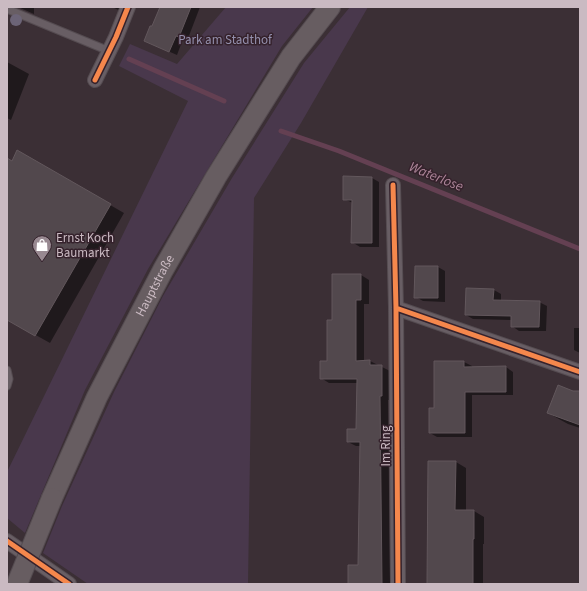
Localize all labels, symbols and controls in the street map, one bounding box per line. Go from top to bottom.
park label: Park am Stadthof [178,31,273,49]
water label: Waterlose [406,157,466,197]
place label: Ernst Koch Baumarkt [56,229,114,262]
shop icon: Ernst Koch Baumarkt [31,234,53,262]
street label: Hauptstraße [131,252,179,320]
street label: Im Ring [377,425,395,467]

